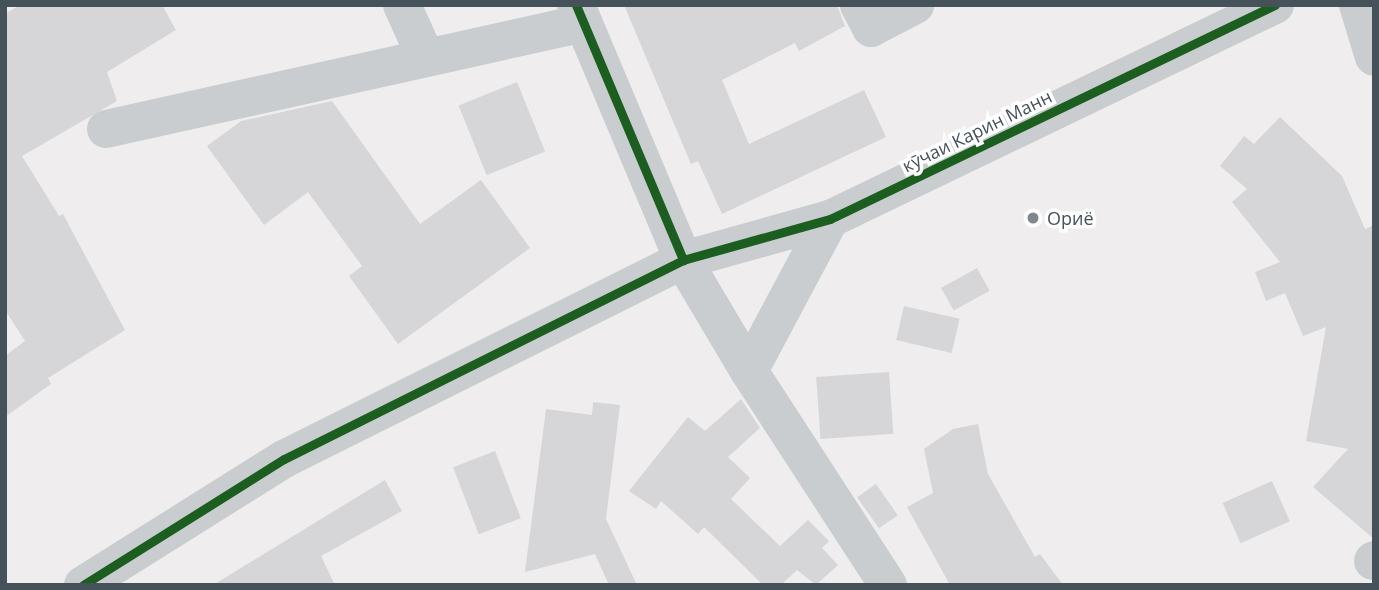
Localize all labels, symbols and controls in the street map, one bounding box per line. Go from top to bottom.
street label: кӯчаи Карин Манн [899,85,1055,177]
place label: Ориё [1047,207,1094,229]
marker: Ориё [1025,210,1041,226]

